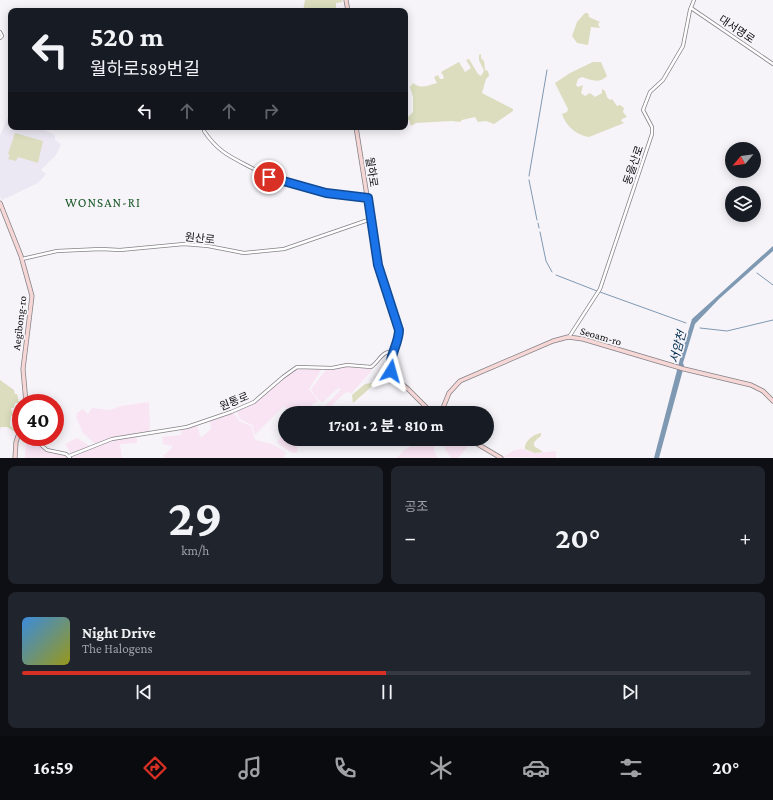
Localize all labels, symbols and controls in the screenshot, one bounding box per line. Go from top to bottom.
street label: 대서명로 [717,13,757,45]
text: 520 m [90,21,164,52]
icon: left [24,24,76,76]
text: 월하로589번길 [90,59,200,79]
icon: left [134,100,156,122]
icon: ahead [176,100,198,122]
icon: ahead [218,100,240,122]
icon: right [260,100,282,122]
north arrow [725,142,761,178]
map controls [725,142,761,222]
street label: 동을산로 [621,144,645,186]
street label: 월하로 [364,156,380,188]
pin [252,160,286,194]
icon: arrive [258,166,280,188]
button: layers [725,186,761,222]
district label: WONSAN-RI [65,195,141,210]
street label: 원산로 [184,230,216,246]
street label: Aegibong-ro [10,295,29,351]
street label: Seoam-ro [579,324,624,348]
water label: 서암천 [667,327,690,365]
position arrow [370,350,412,392]
street label: 원통로 [218,390,250,412]
speed limit sign: 40 [12,394,64,446]
text: 17:01 · 2 분 · 810 m [328,418,444,434]
text: 29 [168,488,223,546]
text: 공조 [405,499,428,514]
text: 20° [555,521,600,554]
text: − [405,525,416,550]
text: + [739,525,751,550]
text: km/h [181,543,209,558]
text: Night Drive [82,625,156,641]
text: The Halogens [82,641,153,656]
icon: previous [133,681,155,703]
icon: pause [376,681,398,703]
icon: next [619,681,641,703]
icon: directions [141,754,169,782]
icon: music [236,754,264,782]
icon: phone [331,754,359,782]
icon: climate [427,754,455,782]
icon: car [522,754,550,782]
icon: filters [617,754,645,782]
text: 16:59 [34,758,74,778]
text: 20° [712,758,739,778]

